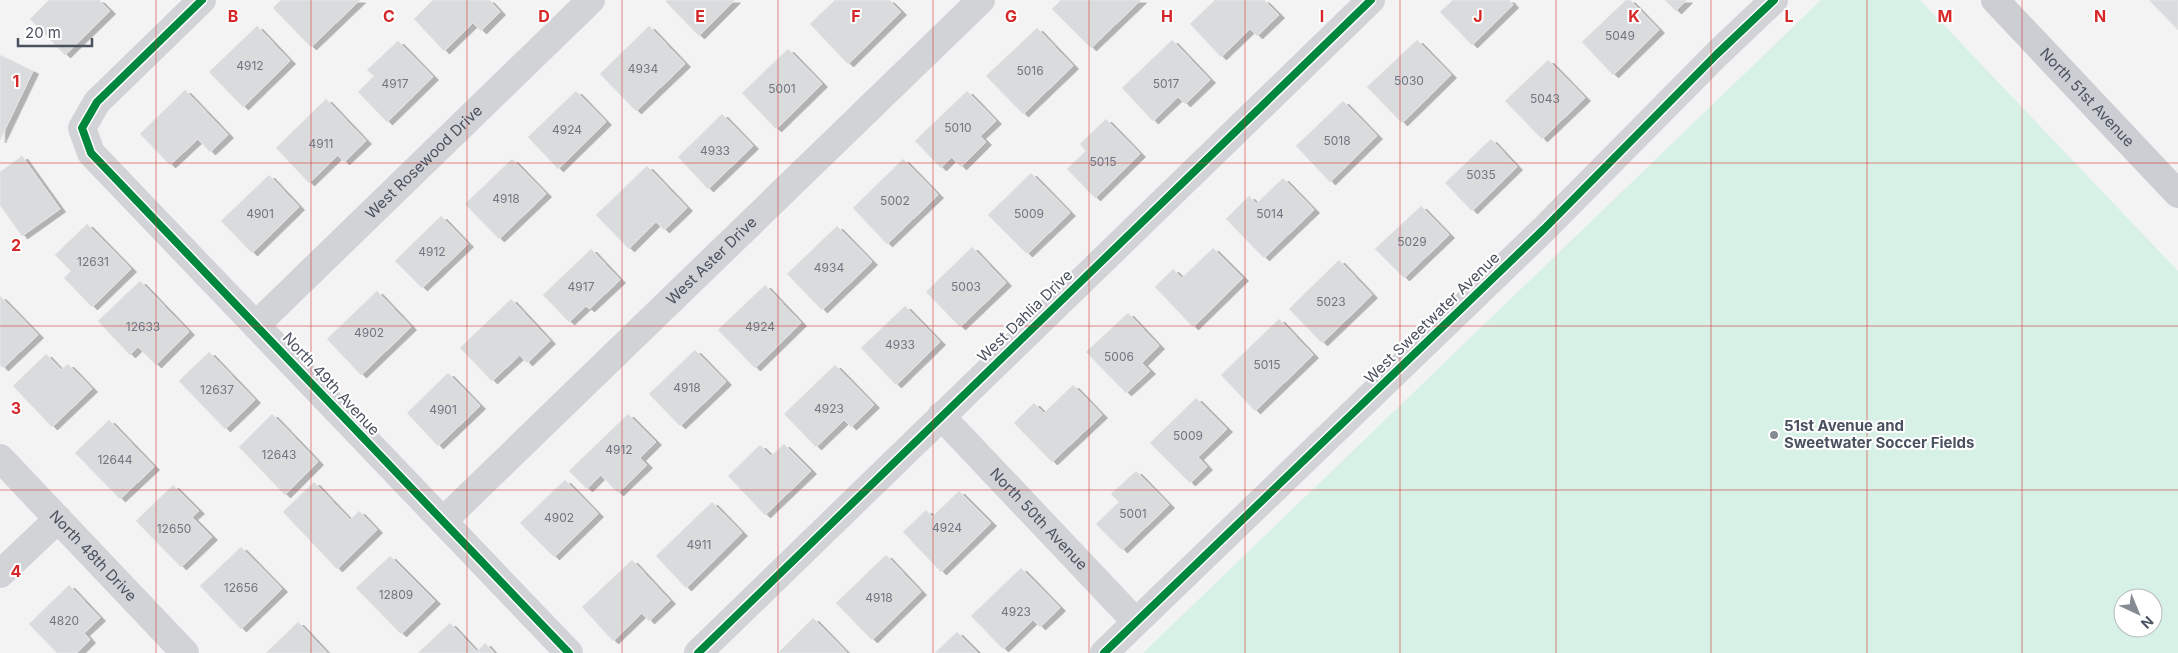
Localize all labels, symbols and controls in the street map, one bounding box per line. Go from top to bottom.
text: B [228,6,238,26]
text: C [383,6,395,26]
text: D [538,6,550,26]
text: E [695,6,705,26]
text: F [851,6,861,26]
text: G [1005,6,1017,26]
text: H [1161,6,1173,26]
text: I [1320,6,1324,26]
text: J [1473,6,1483,26]
text: K [1628,6,1640,26]
text: L [1784,6,1794,26]
text: M [1938,6,1952,26]
text: N [2094,6,2106,26]
scale bar [18,15,91,47]
text: 20 m [25,23,61,42]
house number: 5049 [1605,28,1635,43]
street label: North 51st Avenue [2036,44,2139,151]
house number: 4912 [236,58,264,73]
house number: 4934 [628,61,658,76]
house number: 5016 [1016,63,1044,78]
text: 1 [13,71,19,91]
house number: 5030 [1394,73,1424,88]
house number: 4917 [382,76,409,91]
house number: 5017 [1153,76,1179,91]
house number: 5001 [768,81,796,96]
house number: 5043 [1530,91,1560,106]
street label: West Rosewood Drive [361,101,486,223]
house number: 5010 [944,120,972,135]
house number: 4924 [552,122,582,137]
house number: 5018 [1323,133,1351,148]
house number: 4911 [309,136,333,151]
house number: 4933 [700,143,730,158]
house number: 5015 [1089,154,1117,169]
house number: 5035 [1466,167,1496,182]
house number: 4918 [492,191,520,206]
house number: 5002 [880,193,910,208]
house number: 4901 [246,206,274,221]
house number: 5009 [1014,206,1044,221]
house number: 5014 [1256,206,1284,221]
street label: West Aster Drive [662,212,761,309]
house number: 5029 [1397,234,1427,249]
text: 2 [11,235,21,255]
house number: 4912 [418,244,446,259]
street label: West Sweetwater Avenue [1360,248,1503,387]
house number: 12631 [77,254,109,269]
house number: 4934 [814,260,844,275]
street label: West Dahlia Drive [973,265,1076,366]
house number: 4917 [568,279,595,294]
house number: 5003 [951,279,981,294]
house number: 5023 [1316,294,1346,309]
house number: 12633 [126,319,160,334]
house number: 4924 [745,319,775,334]
house number: 4902 [354,325,384,340]
street label: North 49th Avenue [279,328,384,439]
house number: 4933 [885,337,915,352]
house number: 5006 [1104,349,1134,364]
house number: 5015 [1253,357,1281,372]
house number: 4918 [673,380,701,395]
house number: 12637 [200,382,234,397]
text: 3 [11,398,21,418]
house number: 4923 [814,401,844,416]
house number: 4901 [429,402,457,417]
place label: 51st Avenue and Sweetwater Soccer Fields [1784,416,1974,452]
house number: 5009 [1173,428,1203,443]
marker: 51st Avenue and Sweetwater Soccer Fields [1768,429,1780,441]
house number: 4912 [605,442,633,457]
house number: 12643 [262,447,296,462]
house number: 12644 [97,452,133,467]
street label: North 50th Avenue [986,464,1092,574]
street label: North 48th Drive [46,506,141,605]
house number: 5001 [1119,506,1147,521]
house number: 4902 [544,510,574,525]
house number: 4924 [932,520,962,535]
house number: 12650 [157,521,191,536]
house number: 4911 [687,537,711,552]
text: 4 [11,561,22,581]
house number: 12656 [224,580,258,595]
house number: 12809 [379,587,413,602]
north arrow [2113,588,2163,638]
house number: 4918 [865,590,893,605]
house number: 4923 [1001,604,1031,619]
house number: 4820 [49,613,79,628]
text: N [2138,613,2157,633]

